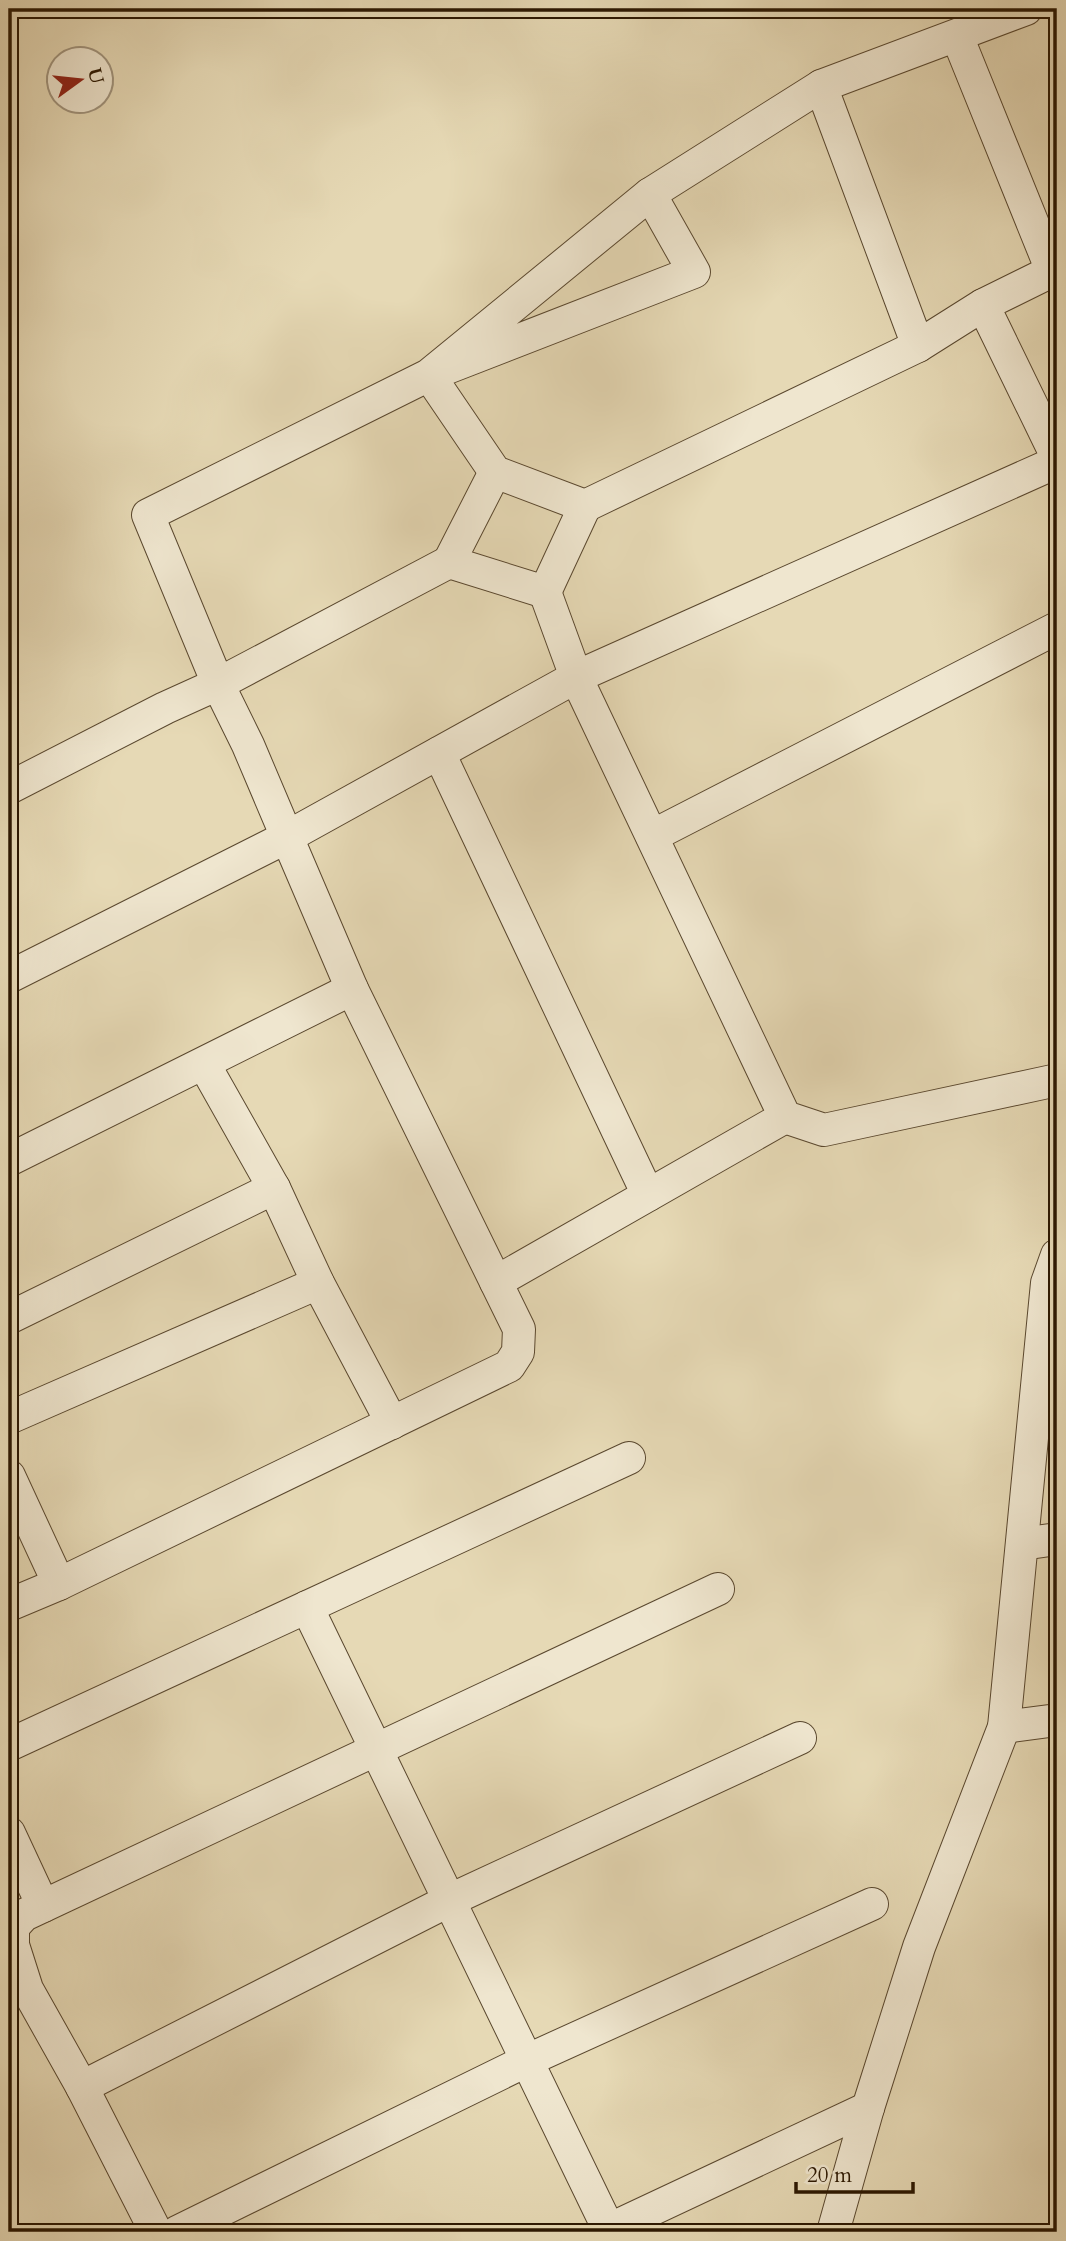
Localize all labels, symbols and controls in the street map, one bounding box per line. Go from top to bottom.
north arrow [46,46,116,116]
text: U [81,65,110,87]
scale bar [796,2150,914,2194]
text: 20 m [807,2161,852,2190]

